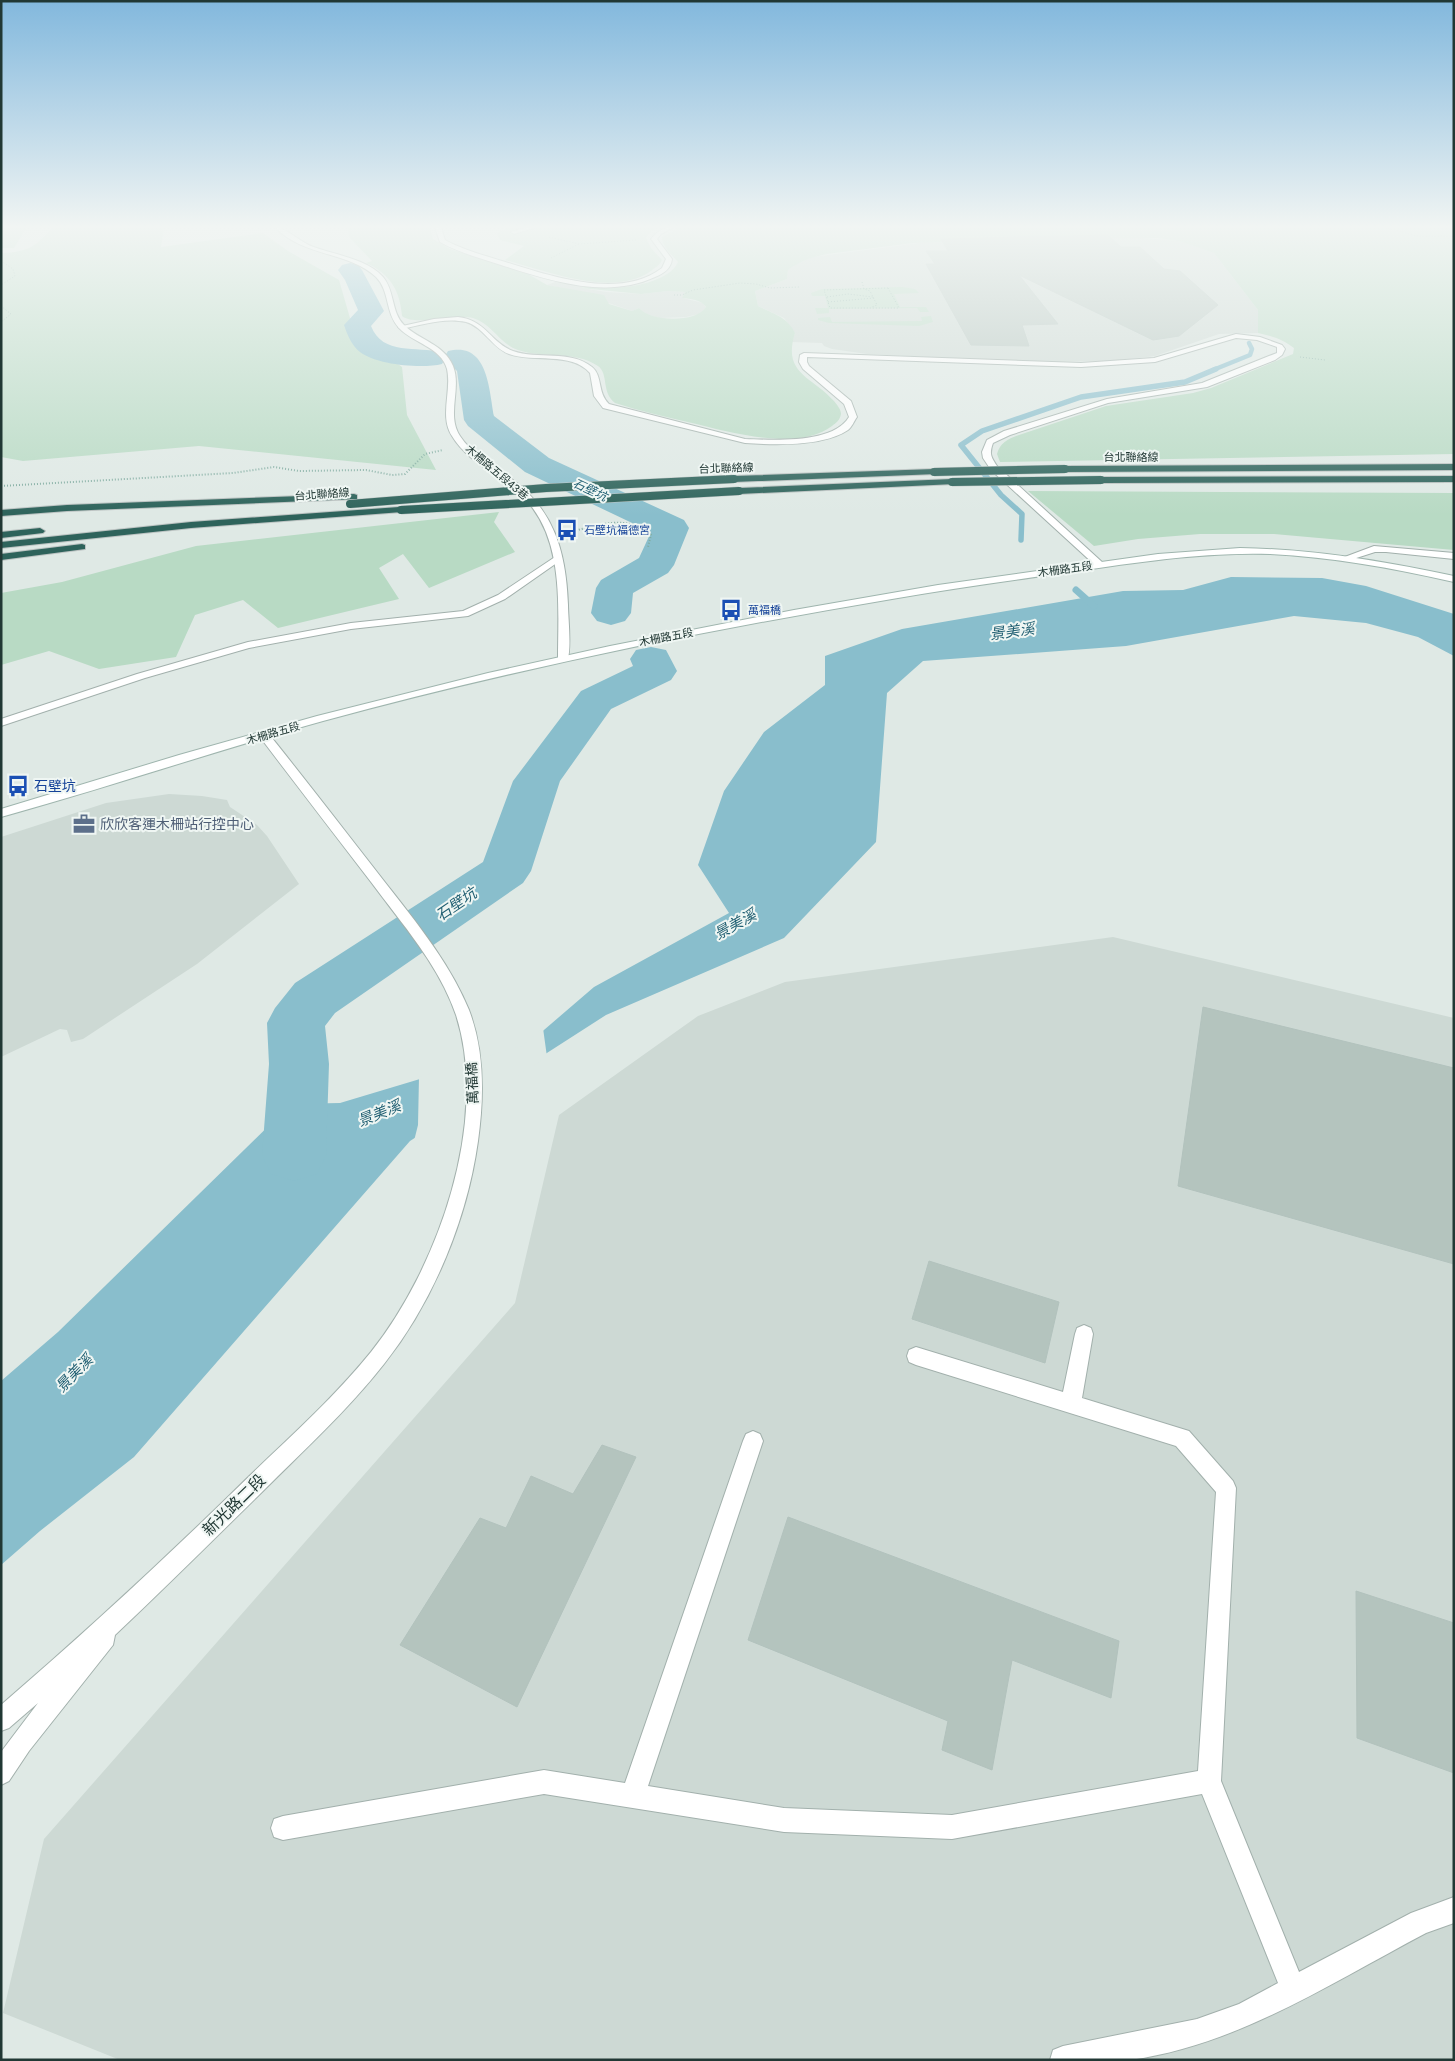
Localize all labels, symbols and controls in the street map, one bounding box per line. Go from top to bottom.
street label: 木柵路五段43巷 [463,442,531,502]
street label: 台北聯絡線 [1104,451,1159,463]
street label: 台北聯絡線 [698,461,754,475]
water label: 石壁坑 [571,476,611,505]
street label: 台北聯絡線 [294,486,350,502]
bus stop icon: 石壁坑福德宮 [554,517,580,543]
place label: 石壁坑福德宮 [584,524,650,536]
street label: 木柵路五段 [1037,559,1093,579]
bus stop icon: 萬福橋 [718,597,744,623]
place label: 萬福橋 [748,604,781,616]
water label: 景美溪 [989,619,1037,643]
street label: 木柵路五段 [638,626,694,648]
street label: 木柵路五段 [245,720,301,746]
bus stop icon: 石壁坑 [5,773,31,799]
place label: 石壁坑 [34,778,76,794]
office icon: 欣欣客運木柵站行控中心 [71,811,97,837]
place label: 欣欣客運木柵站行控中心 [100,816,254,832]
water label: 石壁坑 [433,883,481,924]
water label: 景美溪 [711,905,761,942]
street label: 萬福橋 [463,1062,481,1104]
water label: 景美溪 [355,1096,405,1129]
water label: 景美溪 [52,1349,97,1395]
street label: 新光路二段 [199,1471,269,1539]

